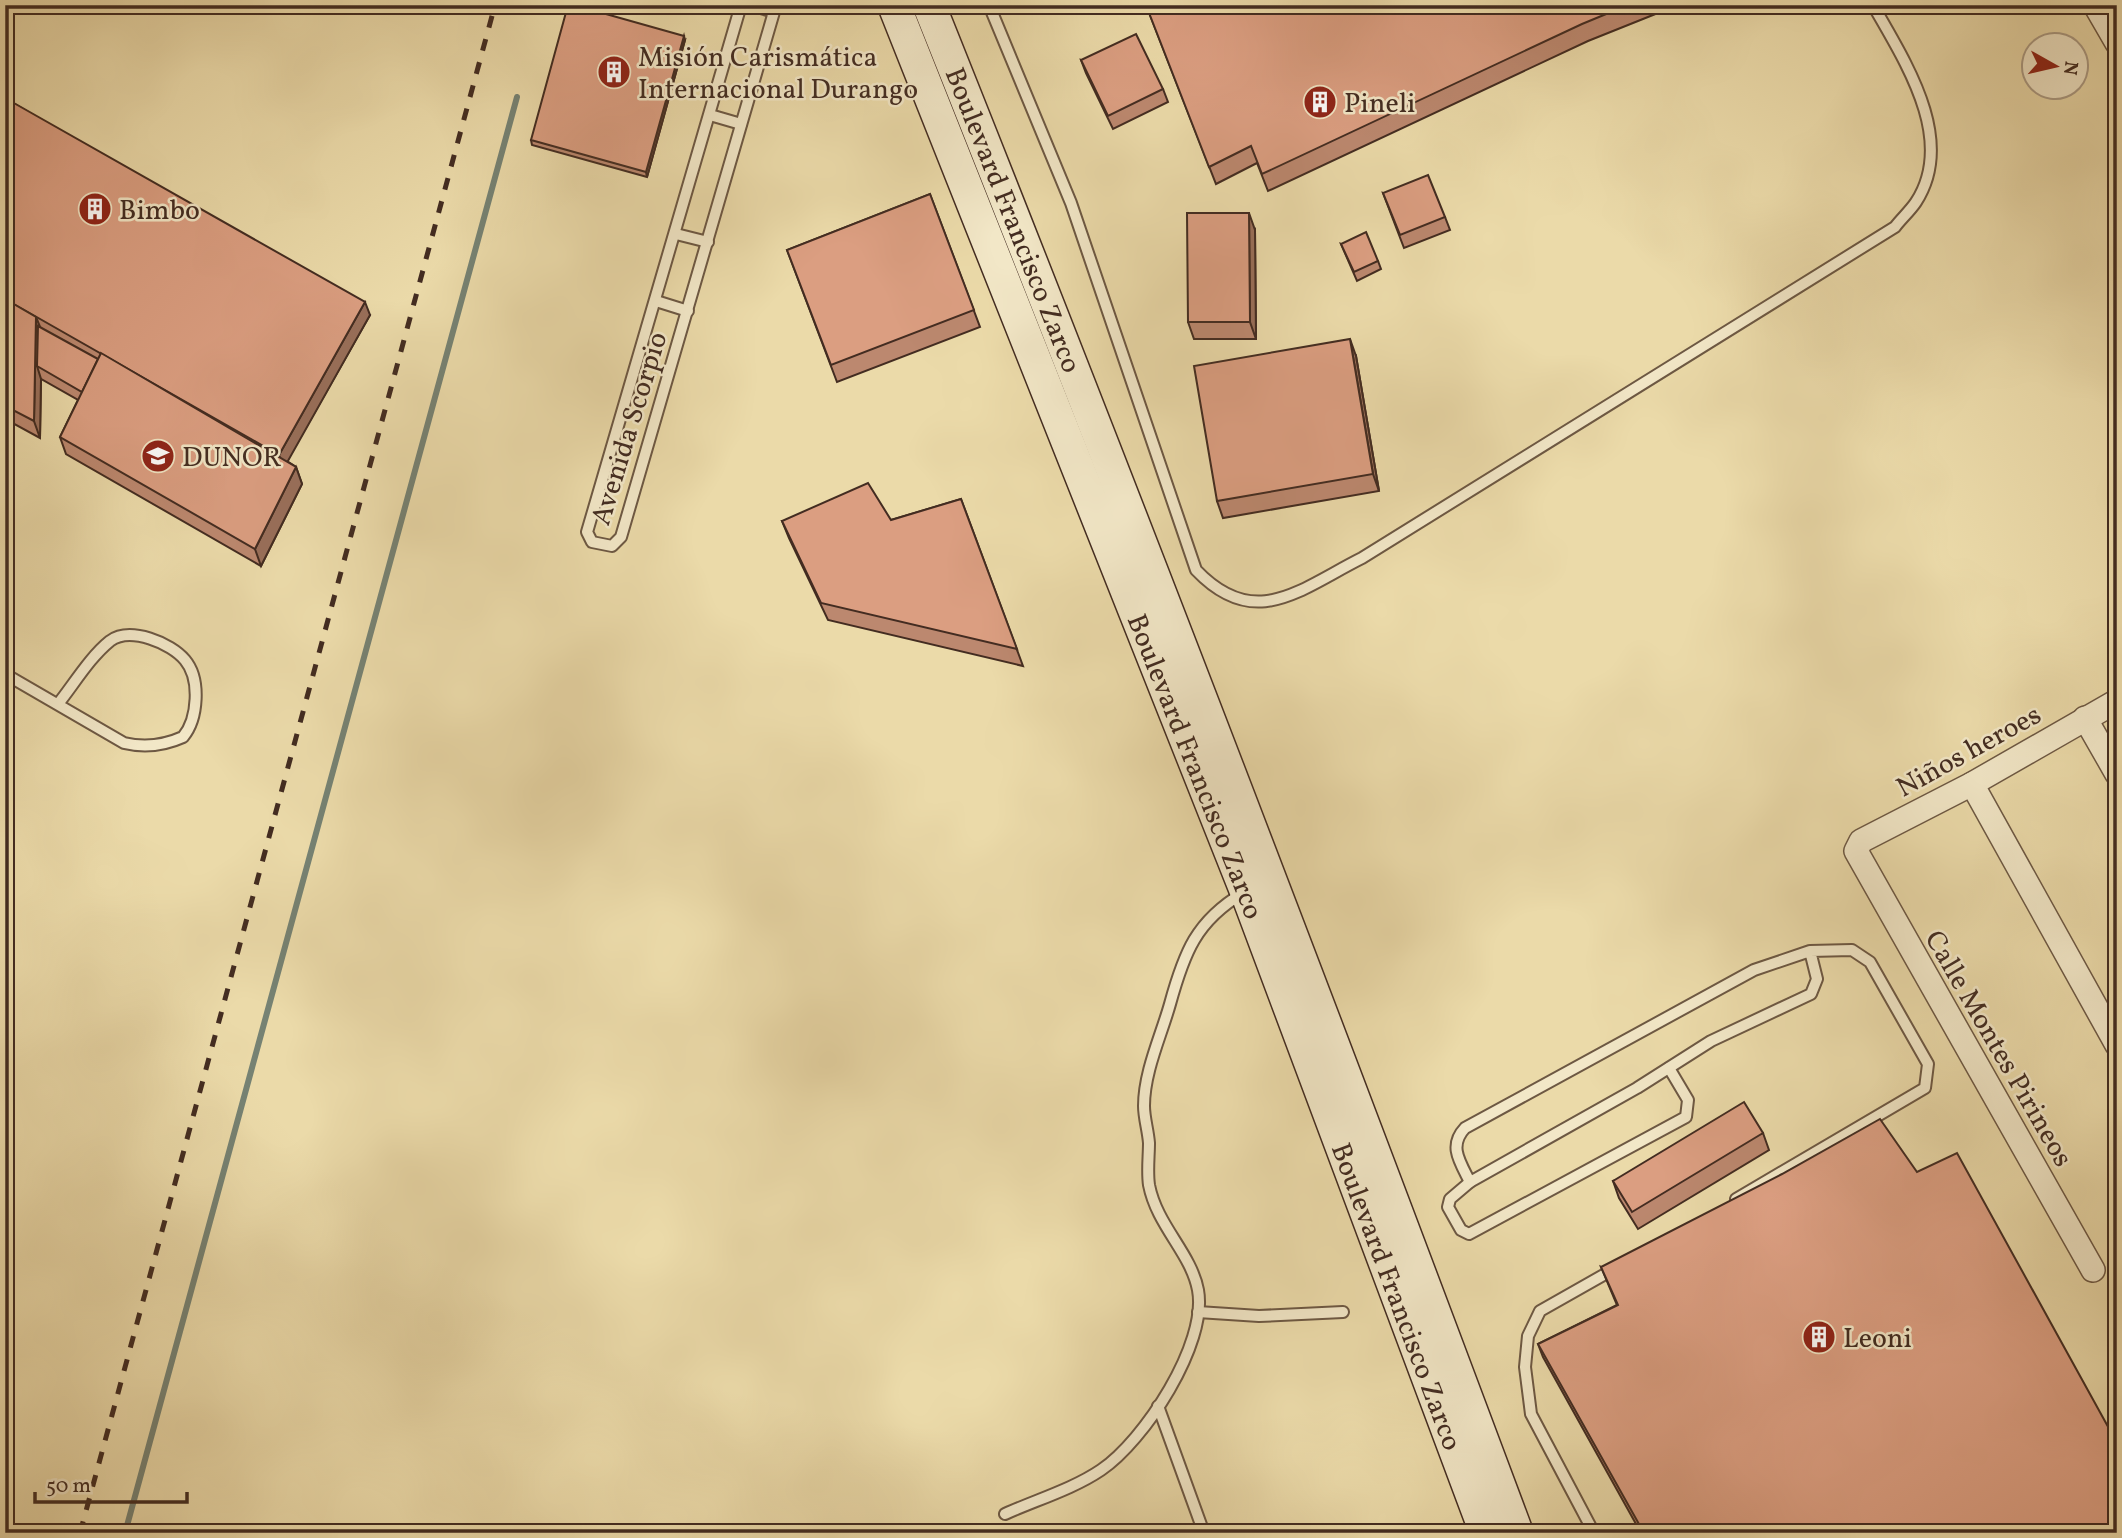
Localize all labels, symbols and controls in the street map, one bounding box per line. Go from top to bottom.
north arrow [2021,32,2090,102]
place label: Misión Carismática Internacional Durango [638,39,918,110]
building icon: Misión Carismática Internacional Durango [595,53,633,91]
text: N [2056,59,2084,77]
street label: Boulevard Francisco Zarco [934,62,1090,379]
building icon: Pineli [1301,83,1339,121]
place label: Pineli [1344,85,1415,124]
building icon: Bimbo [76,190,114,228]
place label: Bimbo [119,192,200,231]
street label: Avenida Scorpio [582,327,678,530]
school or university icon: DUNOR [139,437,177,475]
place label: DUNOR [182,439,282,478]
street label: Boulevard Francisco Zarco [1116,609,1272,925]
street label: Niños heroes [1890,696,2049,808]
street label: Calle Montes Pirineos [1914,924,2081,1175]
street label: Boulevard Francisco Zarco [1320,1138,1470,1456]
building icon: Leoni [1800,1318,1838,1356]
place label: Leoni [1843,1320,1912,1359]
scale bar [35,1461,187,1505]
text: 50 m [46,1472,91,1501]

